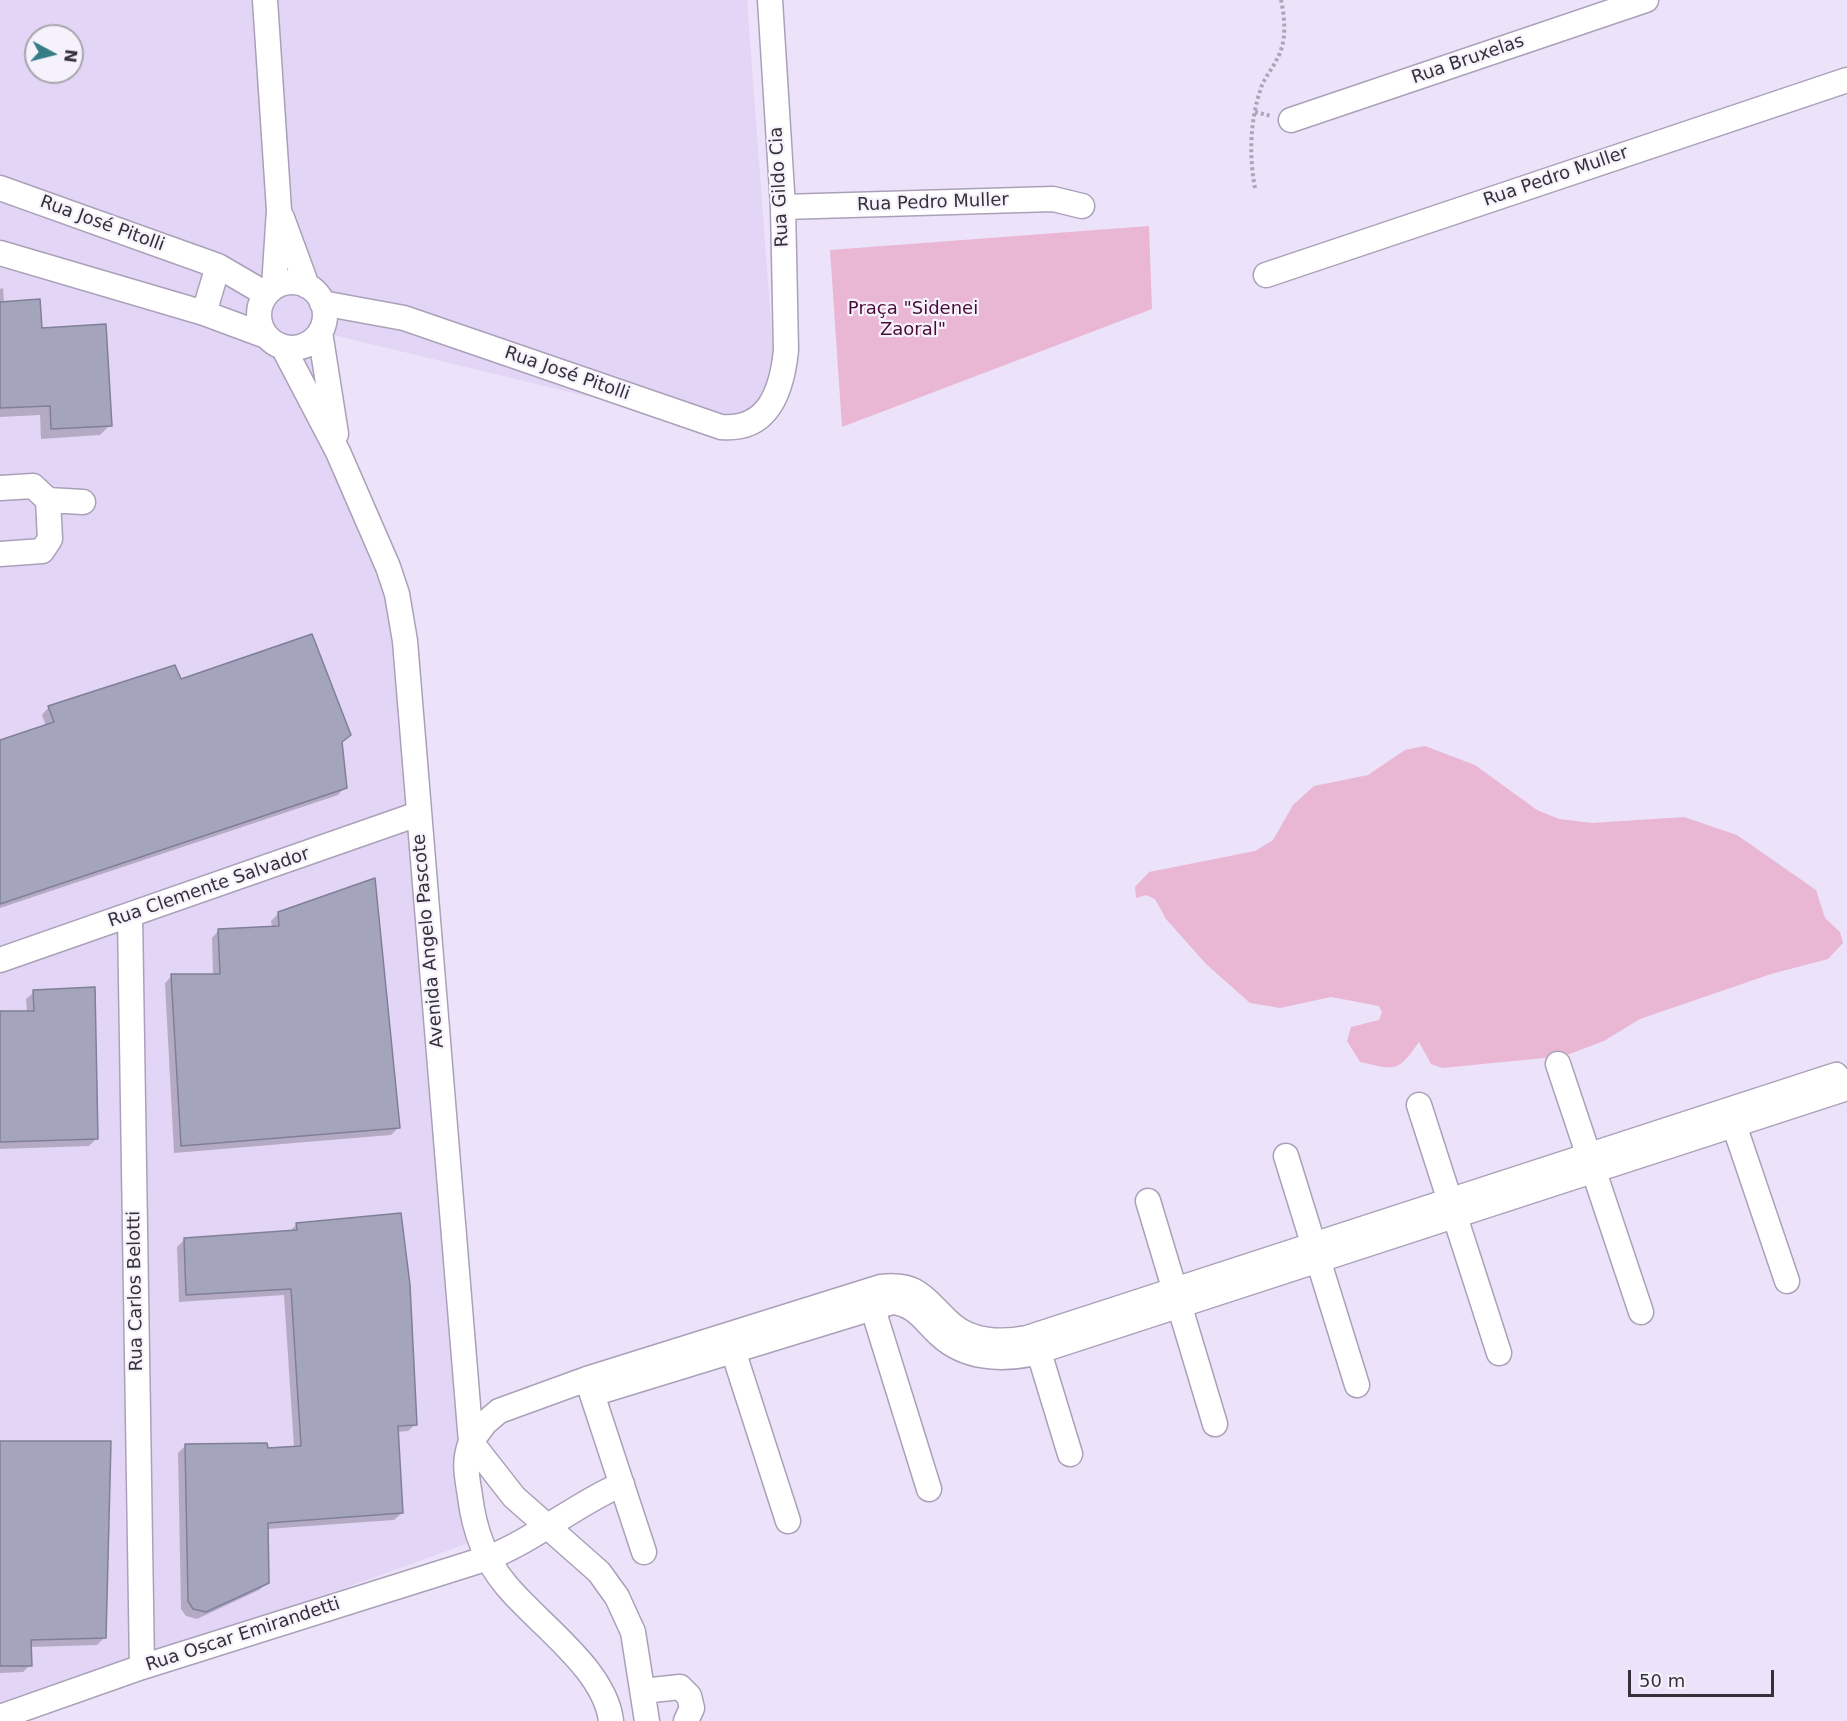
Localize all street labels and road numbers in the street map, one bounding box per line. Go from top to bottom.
street label: Rua Bruxelas [1409,31,1527,89]
street label: Rua Gildo Cia [766,126,794,248]
street label: Rua Pedro Muller [1481,142,1631,212]
street label: Rua Pedro Muller [857,190,1009,216]
street label: Rua José Pitolli [37,191,167,257]
street label: Rua José Pitolli [502,342,632,406]
street label: Avenida Angelo Pascote [409,833,449,1049]
street label: Rua Clemente Salvador [106,843,312,933]
street label: Rua Carlos Belotti [124,1211,148,1371]
street label: Rua Oscar Emirandetti [143,1593,343,1677]

